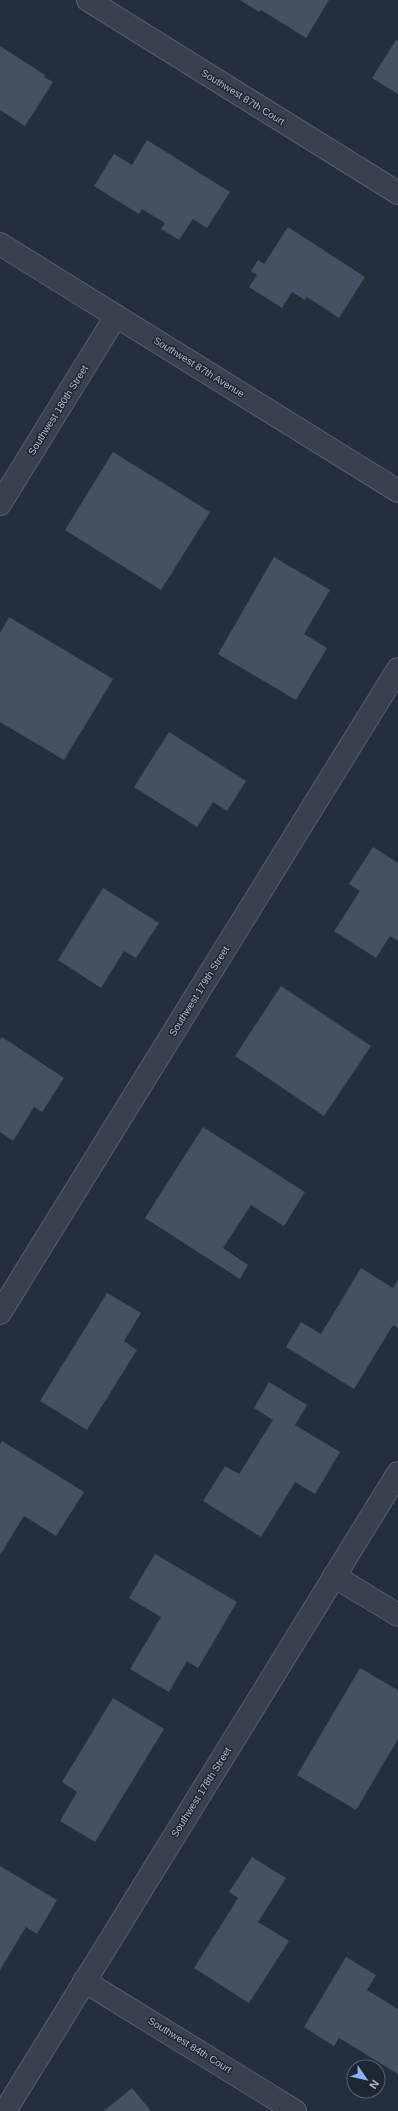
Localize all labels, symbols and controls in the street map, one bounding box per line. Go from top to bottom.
street label: Southwest 87th Court [199,67,287,127]
street label: Southwest 87th Avenue [152,335,247,400]
street label: Southwest 180th Street [26,363,90,457]
street label: Southwest 179th Street [167,944,231,1038]
street label: Southwest 178th Street [169,1745,233,1839]
street label: Southwest 84th Court [146,2015,234,2075]
north arrow [346,2059,386,2099]
text: N [367,2078,381,2091]

